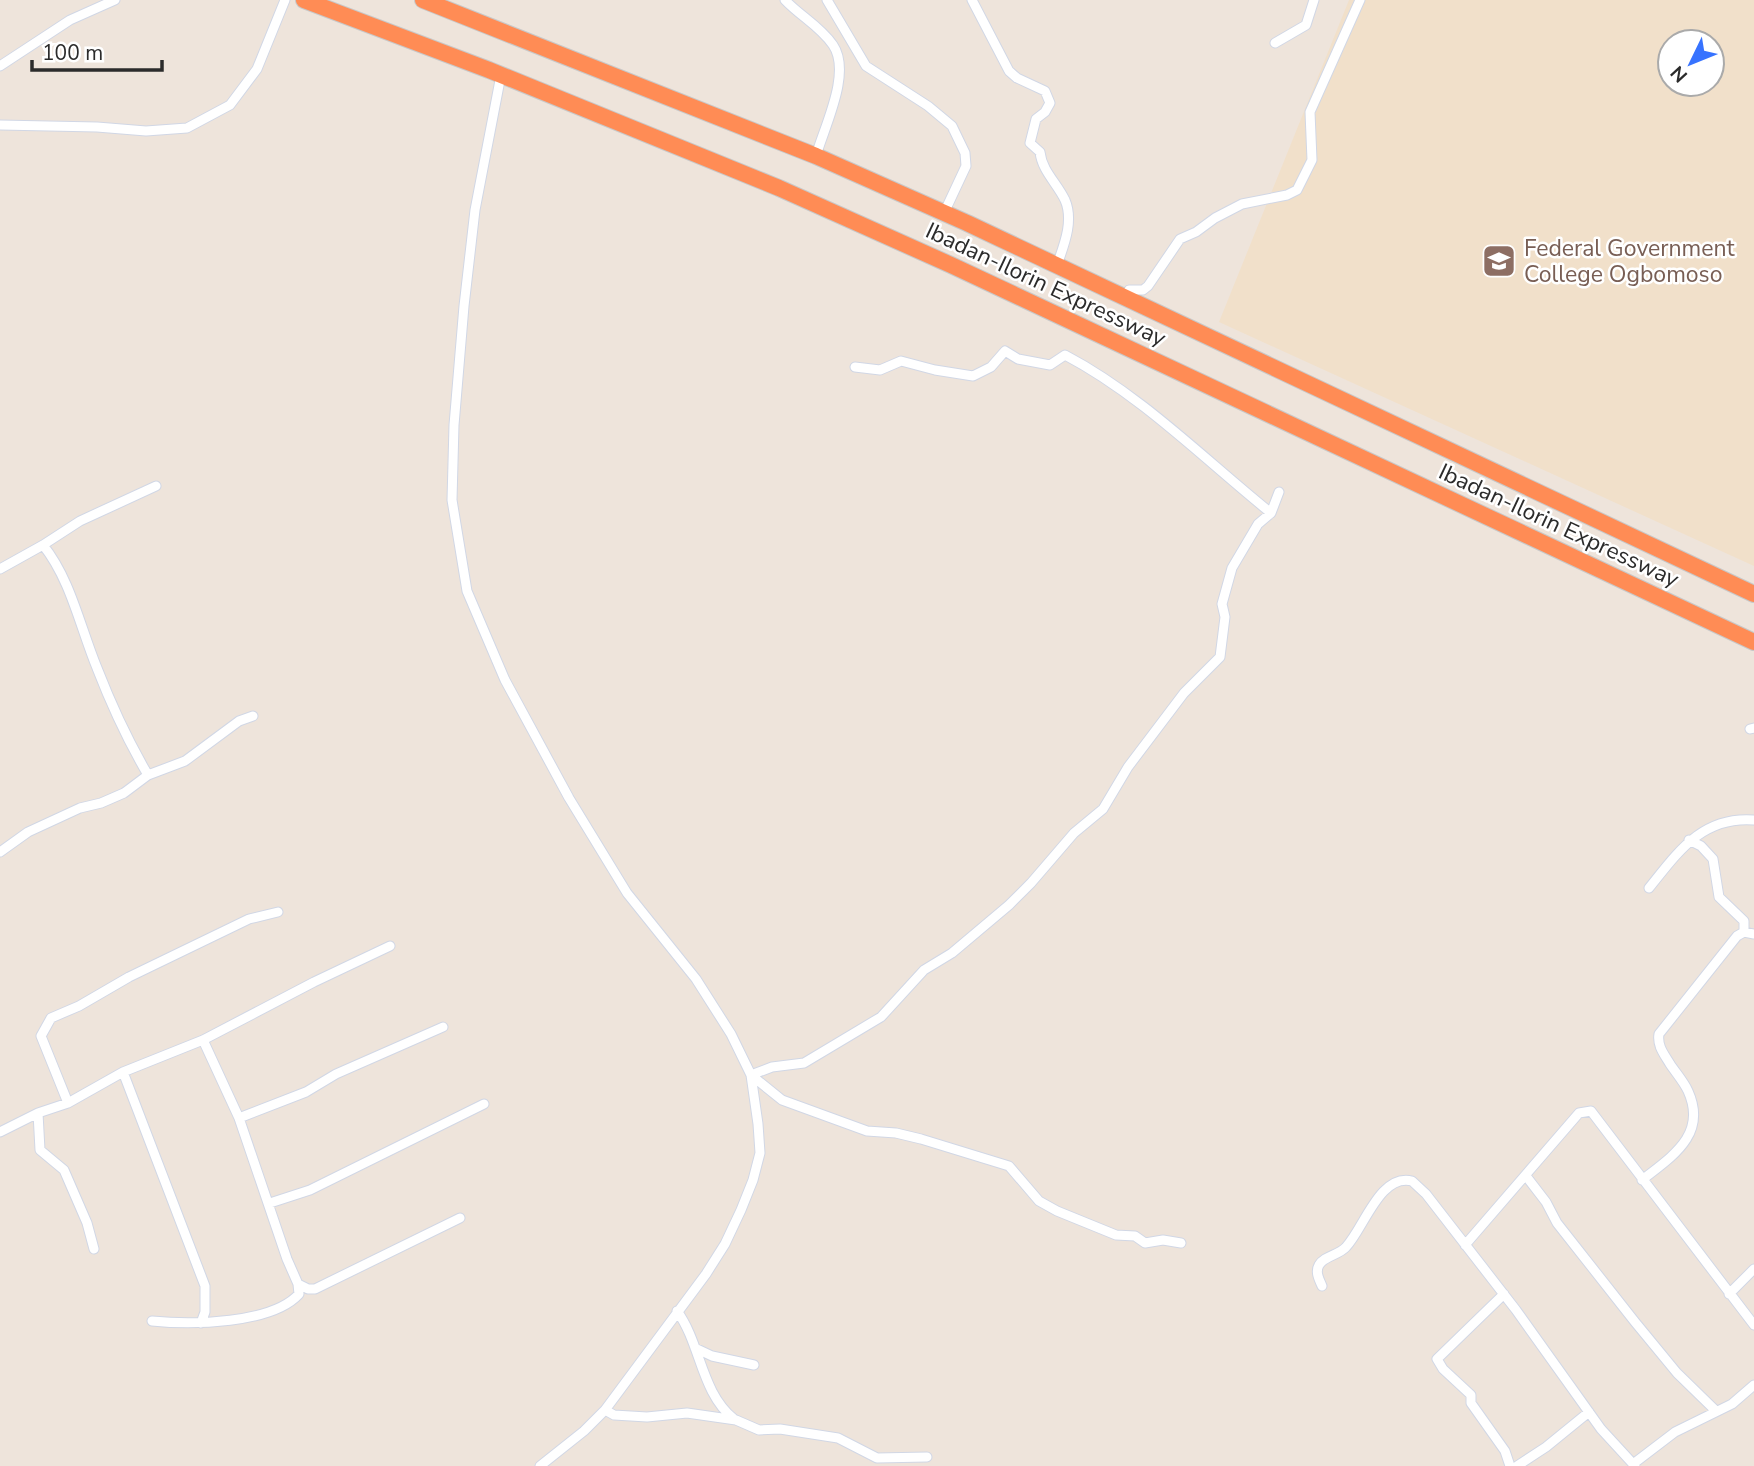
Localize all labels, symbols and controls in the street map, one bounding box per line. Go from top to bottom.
scale bar [32,28,161,72]
north arrow [1656,28,1726,98]
text: 100 m [42,39,103,67]
text: N [1665,60,1694,88]
street label: Ibadan-Ilorin Expressway [921,215,1171,354]
place label: Federal Government College Ogbomoso [1524,233,1736,290]
school or university icon: Federal Government College Ogbomoso [1480,242,1518,280]
street label: Ibadan-Ilorin Expressway [1434,456,1684,595]

